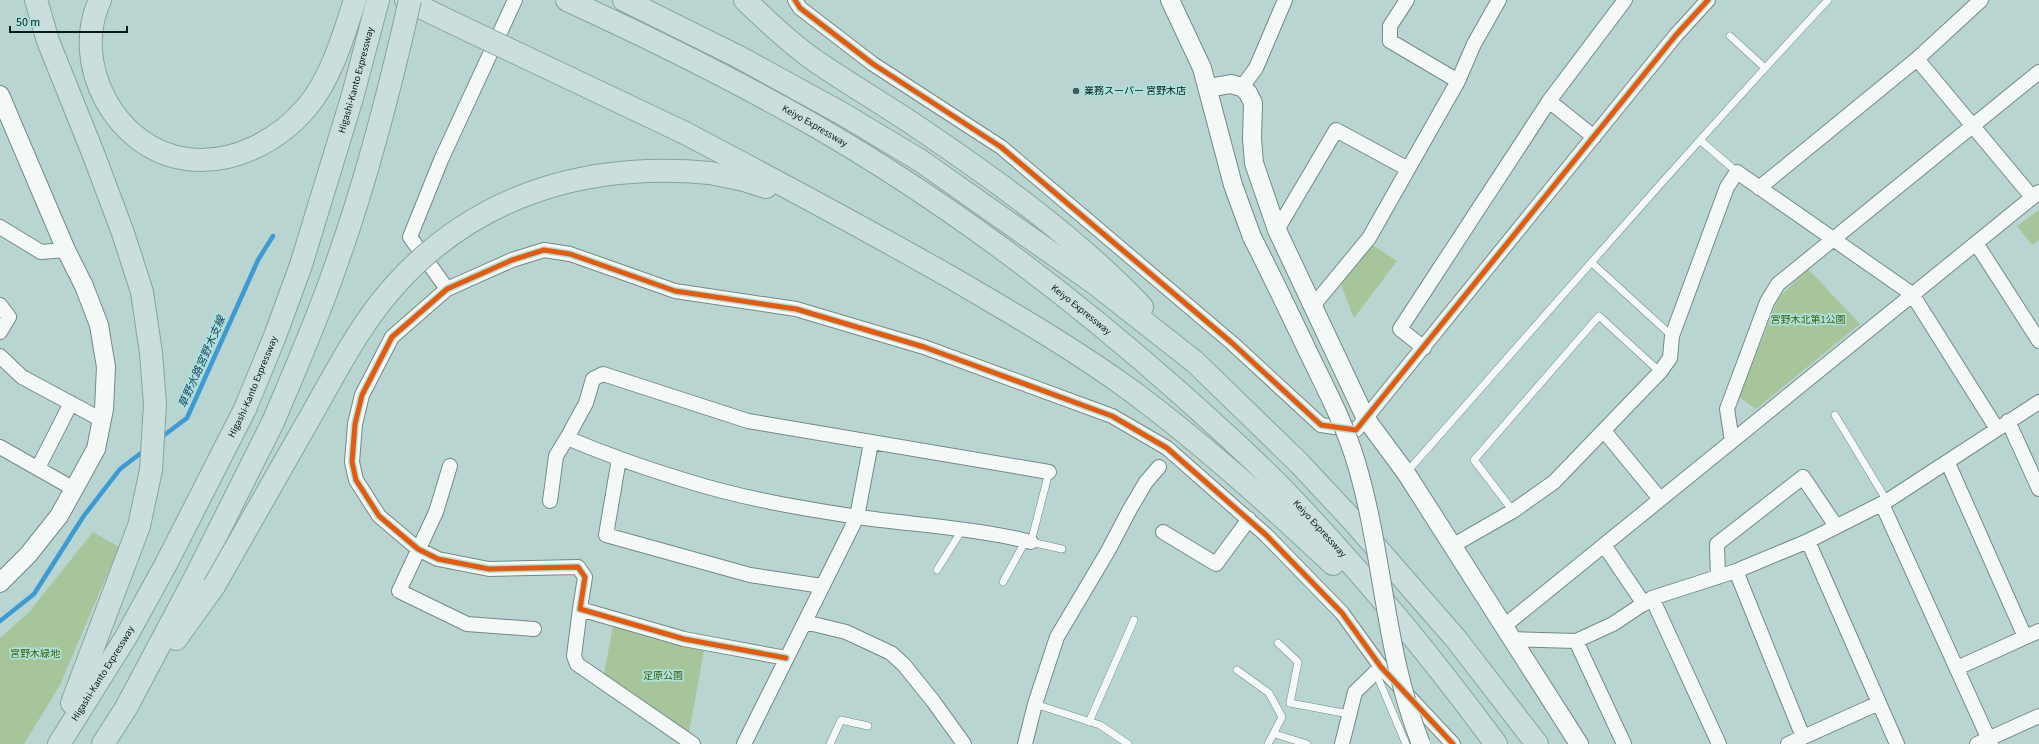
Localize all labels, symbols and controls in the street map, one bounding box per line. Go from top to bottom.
scale bar [10,8,127,34]
text: 50 m [16,14,40,31]
street label: Higashi-Kanto Expressway [335,25,378,135]
place label: 業務スーパー 宮野木店 [1084,84,1186,98]
marker: 業務スーパー 宮野木店 [1071,86,1081,96]
street label: Keiyo Expressway [779,102,850,151]
street label: Keiyo Expressway [1048,281,1115,339]
water label: 草野水路宮野木支線 [175,312,230,410]
park label: 宮野木北第1公園 [1771,313,1845,327]
street label: Higashi-Kanto Expressway [225,334,281,440]
street label: Keiyo Expressway [1289,497,1350,561]
street label: Higashi-Kanto Expressway [68,623,138,724]
park label: 宮野木緑地 [10,647,61,661]
park label: 定原公園 [643,669,683,683]

